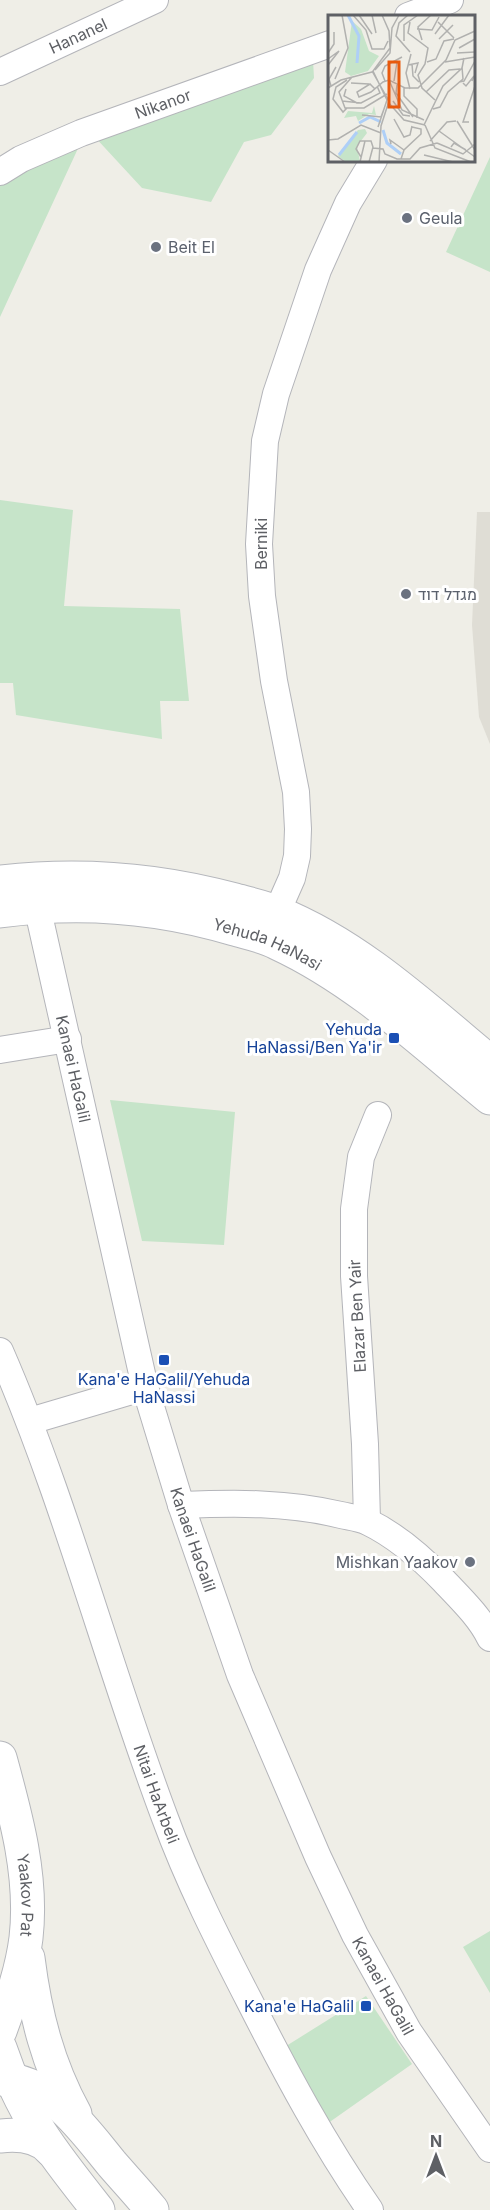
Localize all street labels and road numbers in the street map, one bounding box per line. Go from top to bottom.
street label: Hananel [46,14,110,58]
street label: Nikanor [132,84,194,123]
street label: Berniki [251,518,271,570]
street label: Yehuda HaNasi [211,914,325,975]
street label: Kanaei HaGalil [52,1013,95,1124]
street label: Elazar Ben Yair [344,1259,370,1373]
street label: Kanaei HaGalil [166,1485,220,1594]
street label: Nitai HaArbeli [129,1742,184,1846]
street label: Yaakov Pat [13,1852,38,1938]
street label: Kanaei HaGalil [348,1933,419,2039]

